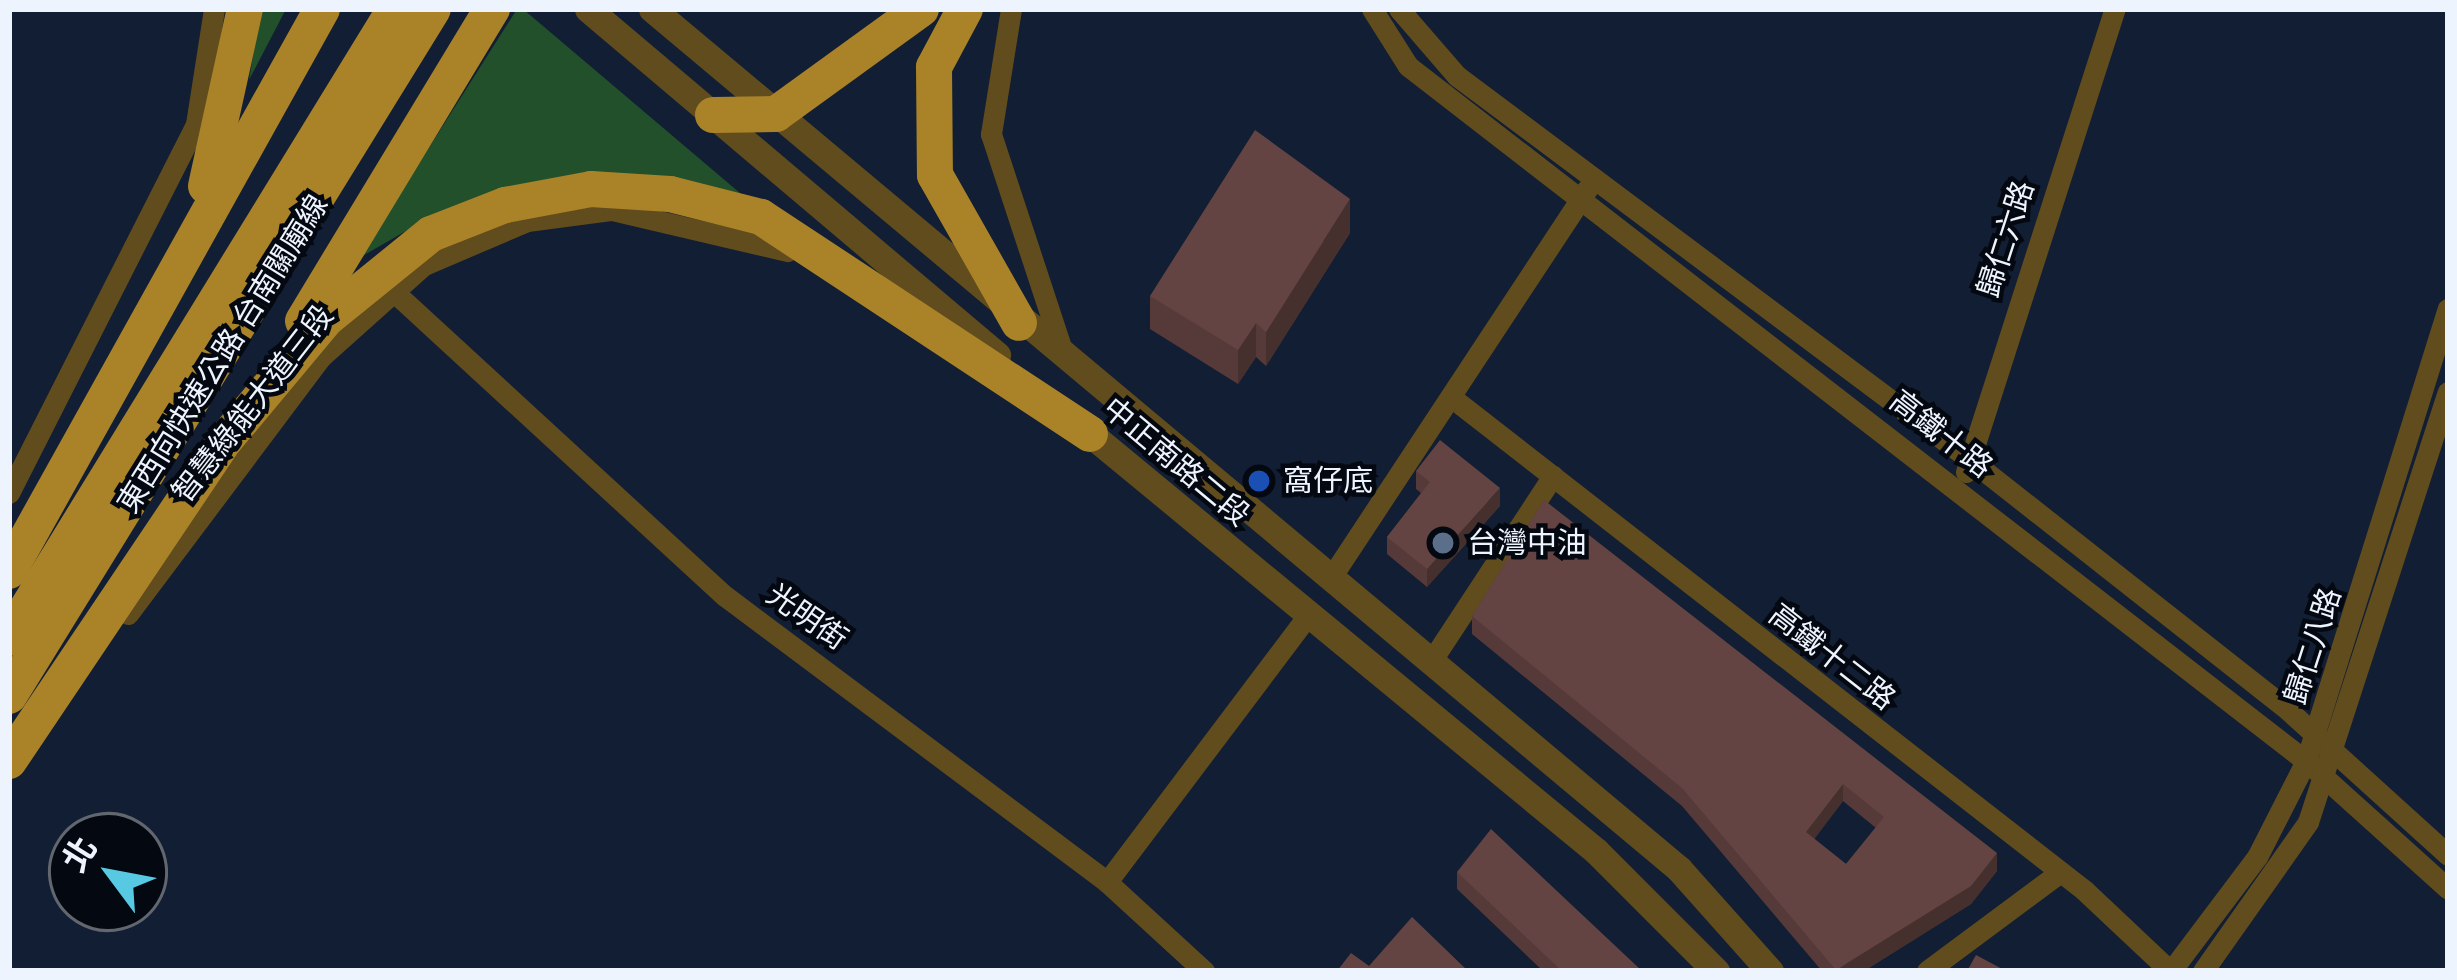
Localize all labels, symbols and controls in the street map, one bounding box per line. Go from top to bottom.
street label: 歸仁六路 [1970,176,2042,302]
street label: 東西向快速公路 台南關廟線 [110,188,336,520]
street label: 智慧綠能大道三段 [165,298,341,510]
street label: 高鐵十路 [1883,383,1999,485]
street label: 中正南路二段 [1095,390,1257,534]
place label: 窩仔底 [1283,463,1373,499]
marker: 窩仔底 [1246,468,1272,494]
place label: 台灣中油 [1467,525,1587,561]
marker: 台灣中油 [1430,530,1456,556]
street label: 光明街 [760,576,854,658]
street label: 歸仁八路 [2277,583,2349,709]
street label: 高鐵十二路 [1762,597,1902,717]
north arrow [48,812,168,932]
text: 北 [54,830,106,879]

